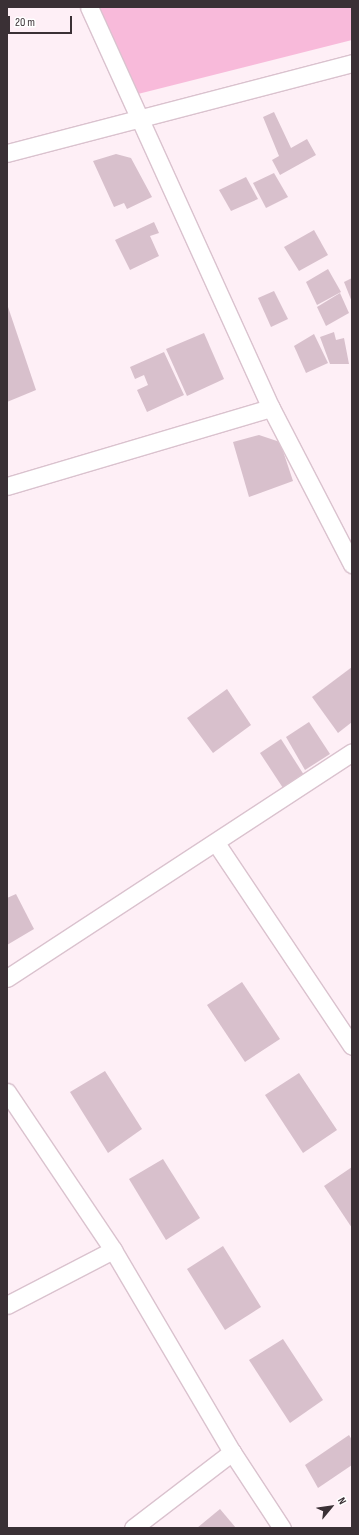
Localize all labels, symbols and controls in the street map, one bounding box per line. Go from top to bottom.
scale bar [10,8,74,34]
text: 20 m [15,15,35,30]
north arrow [311,1487,351,1527]
text: N [335,1495,349,1507]

